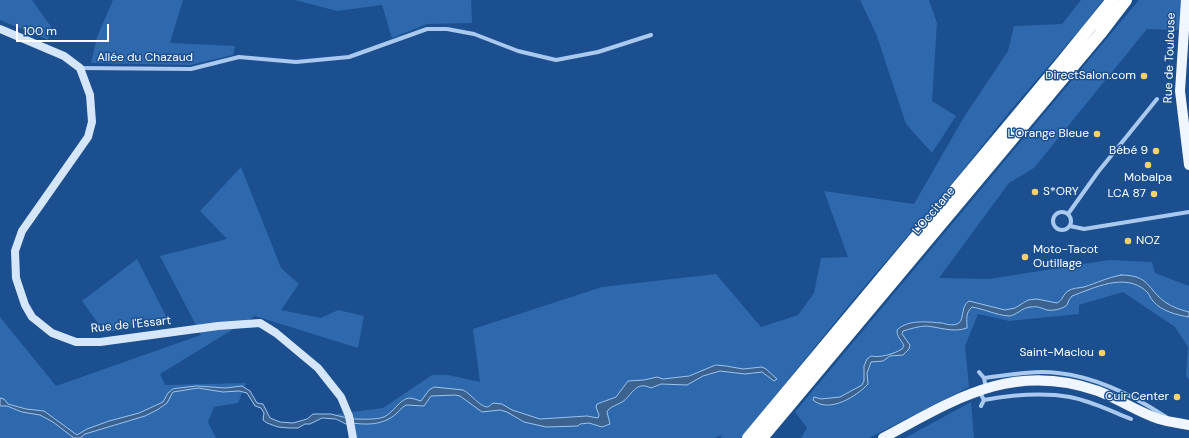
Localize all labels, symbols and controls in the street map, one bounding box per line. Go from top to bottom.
street label: Rue de Toulouse [1161,12,1179,104]
scale bar [18,16,111,42]
text: 100 m [23,23,57,39]
street label: Allée du Chazaud [97,51,193,65]
place label: DirectSalon.com [1045,69,1136,83]
marker: DirectSalon.com [1139,71,1149,81]
place label: L'Orange Bleue [1007,127,1089,141]
marker: L'Orange Bleue [1092,129,1102,139]
place label: Bébé 9 [1109,144,1148,158]
marker: Bébé 9 [1151,146,1161,156]
marker: Mobalpa [1143,160,1153,170]
place label: Mobalpa [1124,171,1172,185]
street label: L'Occitane [910,184,958,238]
place label: S*ORY [1043,185,1079,199]
marker: S*ORY [1030,187,1040,197]
place label: LCA 87 [1108,187,1146,201]
marker: LCA 87 [1149,189,1159,199]
place label: NOZ [1136,234,1160,248]
marker: NOZ [1123,236,1133,246]
place label: Moto-Tacot Outillage [1033,243,1098,271]
marker: Moto-Tacot Outillage [1020,252,1030,262]
street label: Rue de l'Essart [90,314,172,336]
place label: Saint-Maclou [1019,346,1094,360]
marker: Saint-Maclou [1097,348,1107,358]
place label: Cuir Center [1105,390,1169,404]
marker: Cuir Center [1172,392,1182,402]

